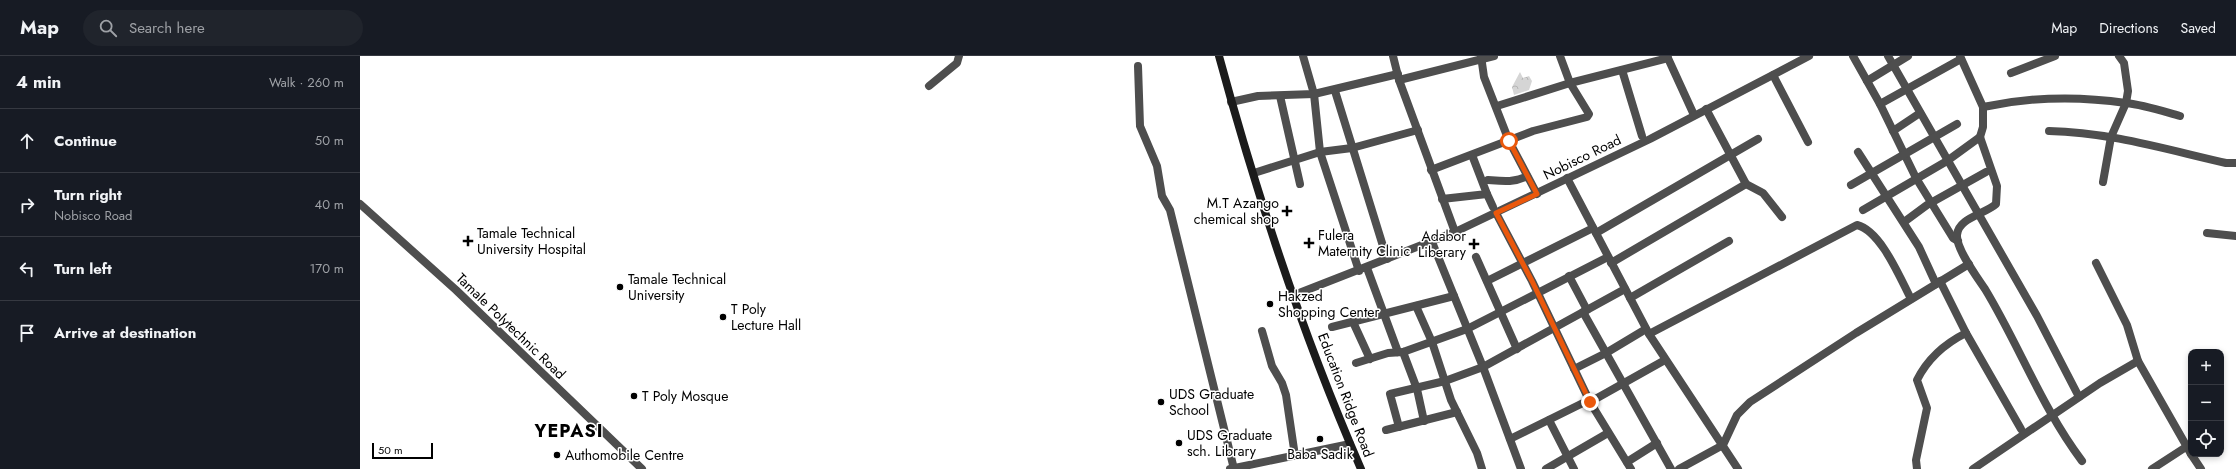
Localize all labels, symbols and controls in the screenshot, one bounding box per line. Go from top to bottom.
search box [83,10,363,46]
text: Map [20,14,59,41]
icon: search [97,17,119,39]
text: Search here [129,17,205,39]
text: Map [2051,18,2077,38]
text: Directions [2099,18,2159,38]
text: Saved [2181,18,2216,38]
text: 4 min [16,70,61,94]
text: Walk · 260 m [269,73,344,92]
street label: Nobisco Road [1540,129,1624,185]
icon: ahead [16,130,38,152]
text: Continue [54,130,117,152]
text: 50 m [315,131,344,150]
route start [1500,132,1518,150]
text: Turn right [54,184,122,206]
place label: M.T Azango chemical shop [1194,193,1279,229]
icon: right [16,194,38,216]
text: 40 m [315,195,344,214]
text: Nobisco Road [54,206,132,225]
marker: M.T Azango chemical shop [1282,206,1292,216]
place label: Tamale Technical University Hospital [477,223,586,259]
place label: Fulera Maternity Clinic [1318,225,1410,261]
place label: Adabor Liberary [1418,226,1467,262]
marker: Tamale Technical University Hospital [462,235,474,247]
marker: Fulera Maternity Clinic [1303,237,1315,249]
marker: Adabor Liberary [1469,239,1479,249]
icon: left [16,258,38,280]
text: Turn left [54,258,112,280]
text: 170 m [309,259,344,278]
street label: Tamale Polytechnic Road [452,268,570,384]
place label: Tamale Technical University [628,269,726,305]
marker: Tamale Technical University [615,282,625,292]
place label: Hakzed Shopping Center [1278,286,1380,322]
place label: T Poly Lecture Hall [731,299,801,335]
marker: Hakzed Shopping Center [1265,299,1275,309]
marker: T Poly Lecture Hall [718,312,728,322]
icon: arrive [16,322,38,344]
text: Arrive at destination [54,322,196,344]
street label: Education Ridge Road [1313,330,1379,460]
map controls [2188,349,2224,457]
button: + [2188,349,2224,385]
place label: UDS Graduate School [1169,384,1254,420]
button: − [2188,385,2224,421]
place label: T Poly Mosque [642,386,728,406]
marker: T Poly Mosque [629,391,639,401]
route end [1581,393,1599,411]
marker: UDS Graduate School [1156,397,1166,407]
district label: YEPASI [534,418,603,444]
button: locate [2188,421,2224,457]
place label: UDS Graduate sch. Library [1187,425,1272,461]
marker: Baba Sadik [1315,434,1325,444]
marker: UDS Graduate sch. Library [1174,438,1184,448]
scale bar [372,441,433,460]
text: 50 m [378,442,403,458]
place label: Baba Sadik [1287,444,1354,464]
place label: Authomobile Centre [565,445,684,465]
marker: Authomobile Centre [552,450,562,460]

